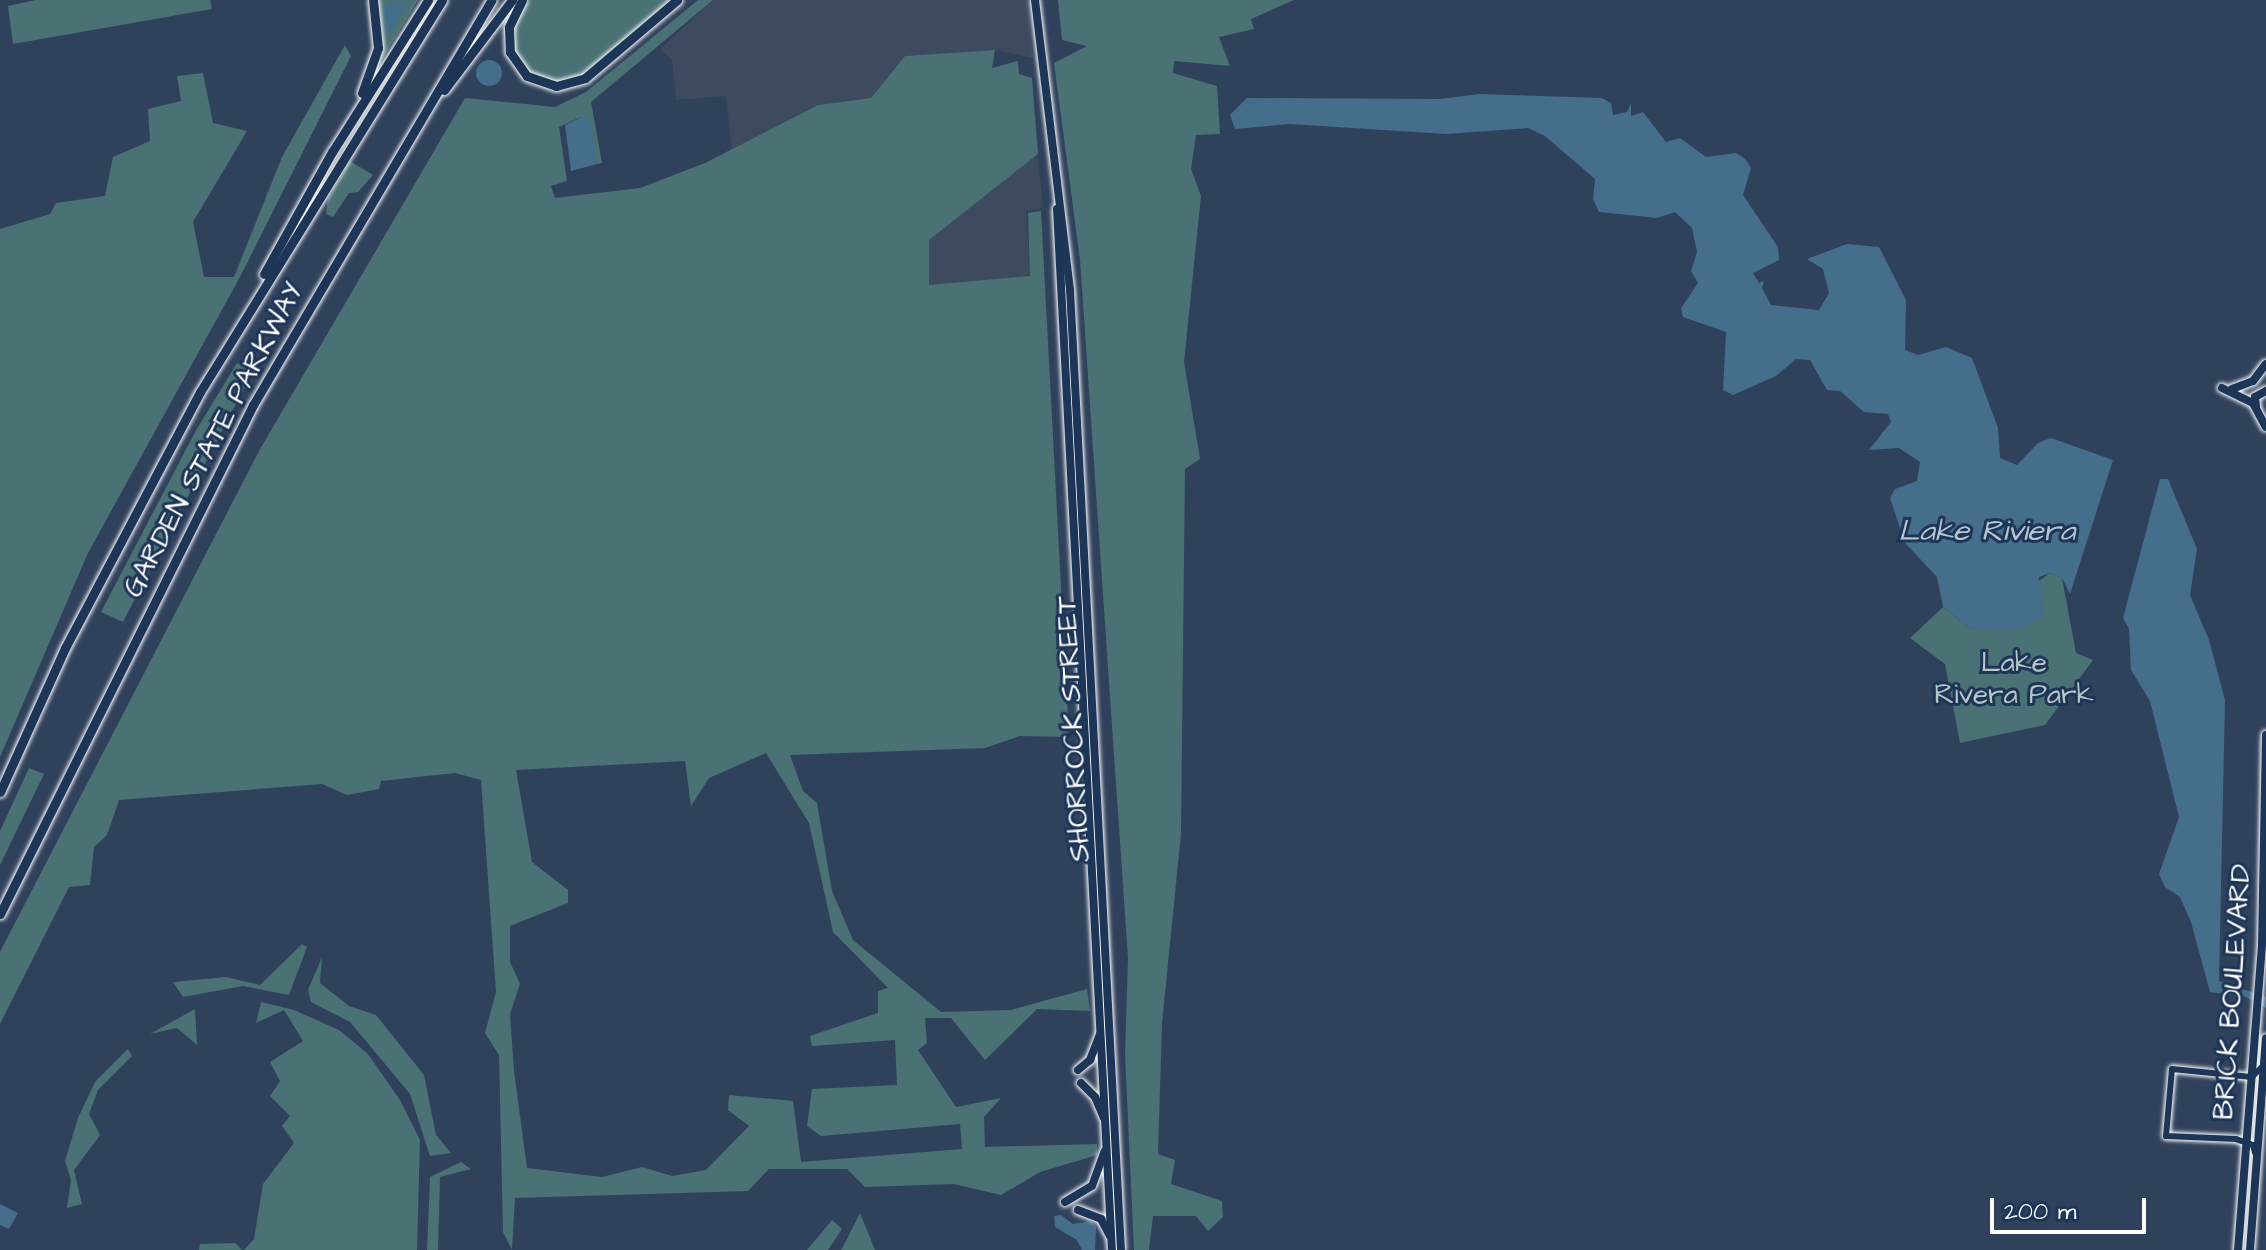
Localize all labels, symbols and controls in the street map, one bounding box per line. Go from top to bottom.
street label: GARDEN STATE PARKWAY [117,277,311,603]
water label: Lake Riviera [1899,513,2075,549]
street label: SHORROCK STREET [1050,595,1098,863]
park label: Lake Rivera Park [1934,646,2094,712]
street label: BRICK BOULEVARD [2207,863,2259,1121]
scale bar [1994,1182,2150,1232]
text: 200 m [2004,1195,2076,1229]

